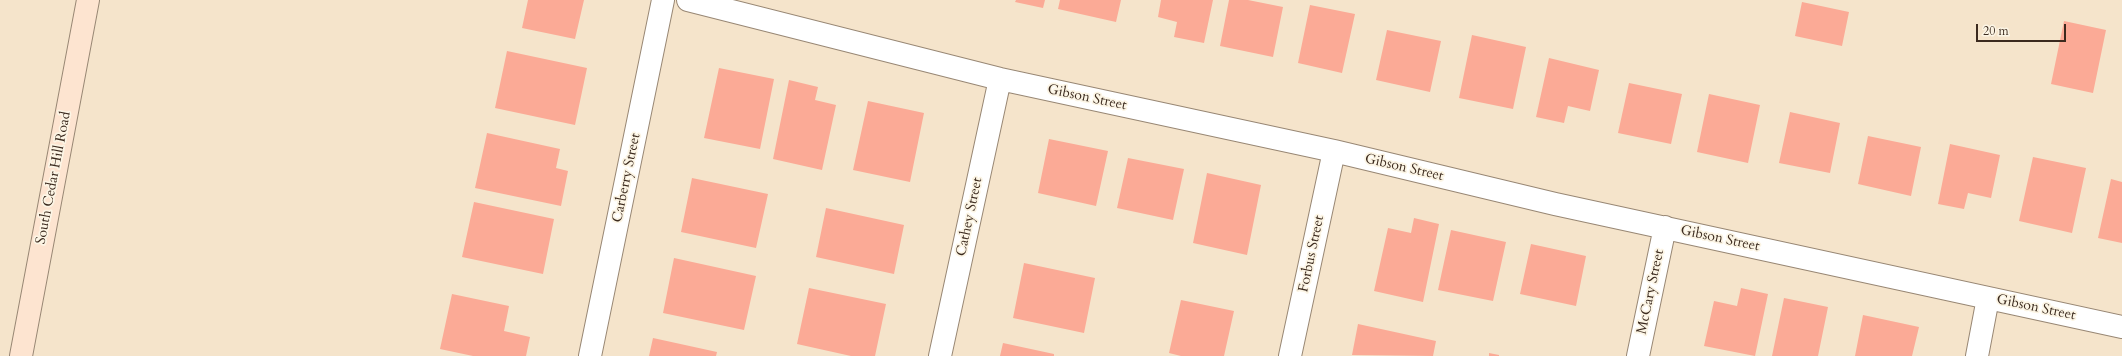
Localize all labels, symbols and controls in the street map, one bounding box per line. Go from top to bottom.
scale bar [1978,16,2068,42]
text: 20 m [1983,23,2009,39]
street label: Gibson Street [1046,81,1128,115]
street label: South Cedar Hill Road [33,110,75,246]
street label: Carberry Street [609,132,645,224]
street label: Gibson Street [1363,151,1445,185]
street label: Cathey Street [953,176,987,258]
street label: Forbus Street [1296,214,1328,294]
street label: Gibson Street [1679,222,1761,256]
street label: McCary Street [1634,248,1668,336]
street label: Gibson Street [1995,291,2077,325]

